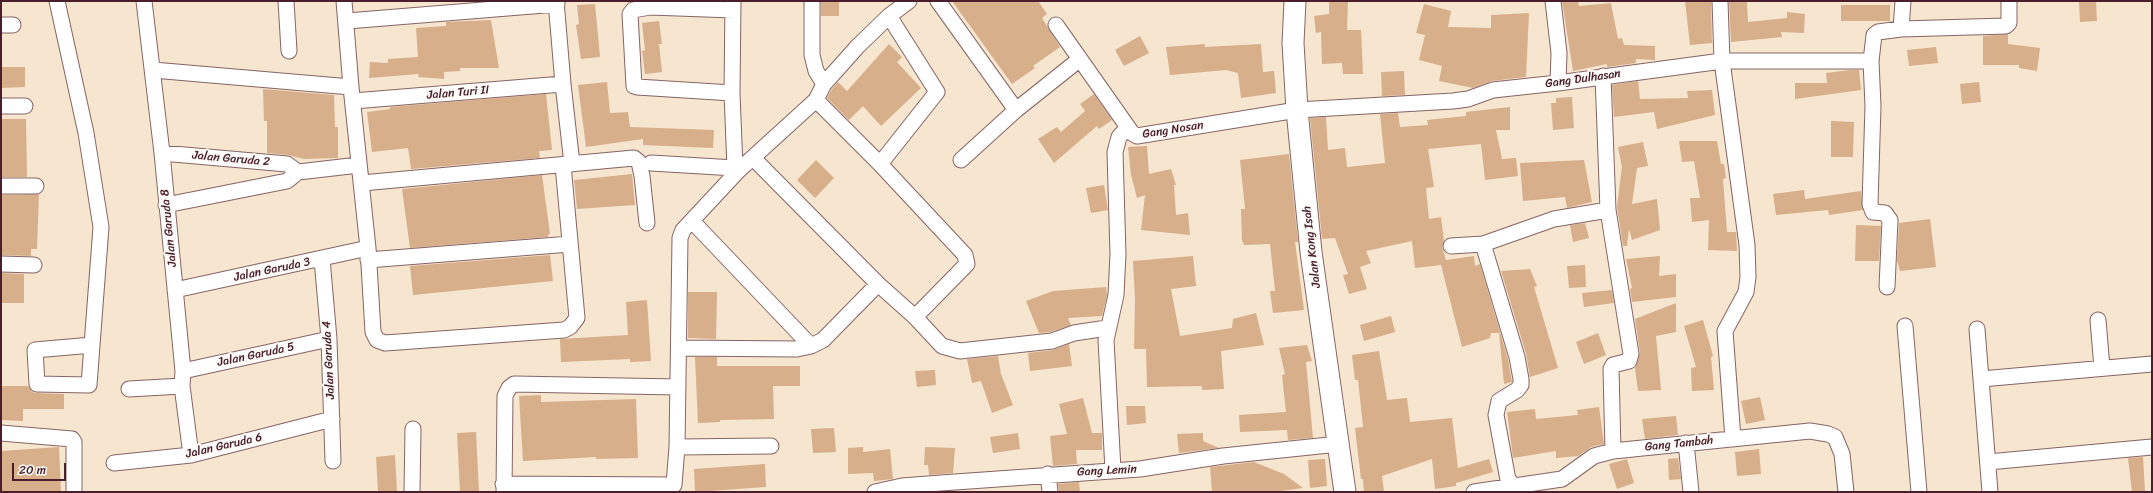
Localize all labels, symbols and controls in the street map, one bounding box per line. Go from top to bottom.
street label: Gang Dulhasan [1544,67,1622,91]
street label: Jalan Turi II [426,83,490,103]
street label: Gang Nosan [1141,118,1205,142]
street label: Jalan Garuda 2 [192,148,270,170]
street label: Jalan Garuda 8 [158,188,180,268]
street label: Jalan Kong Isah [1300,205,1324,289]
street label: Jalan Garuda 3 [233,255,311,285]
street label: Jalan Garuda 4 [320,320,338,400]
street label: Jalan Garuda 5 [216,340,296,370]
street label: Jalan Garuda 6 [184,430,264,462]
street label: Gang Tambah [1644,433,1714,455]
scale bar [14,455,68,481]
text: 20 m [19,459,46,481]
street label: Gang Lemin [1077,462,1137,480]

